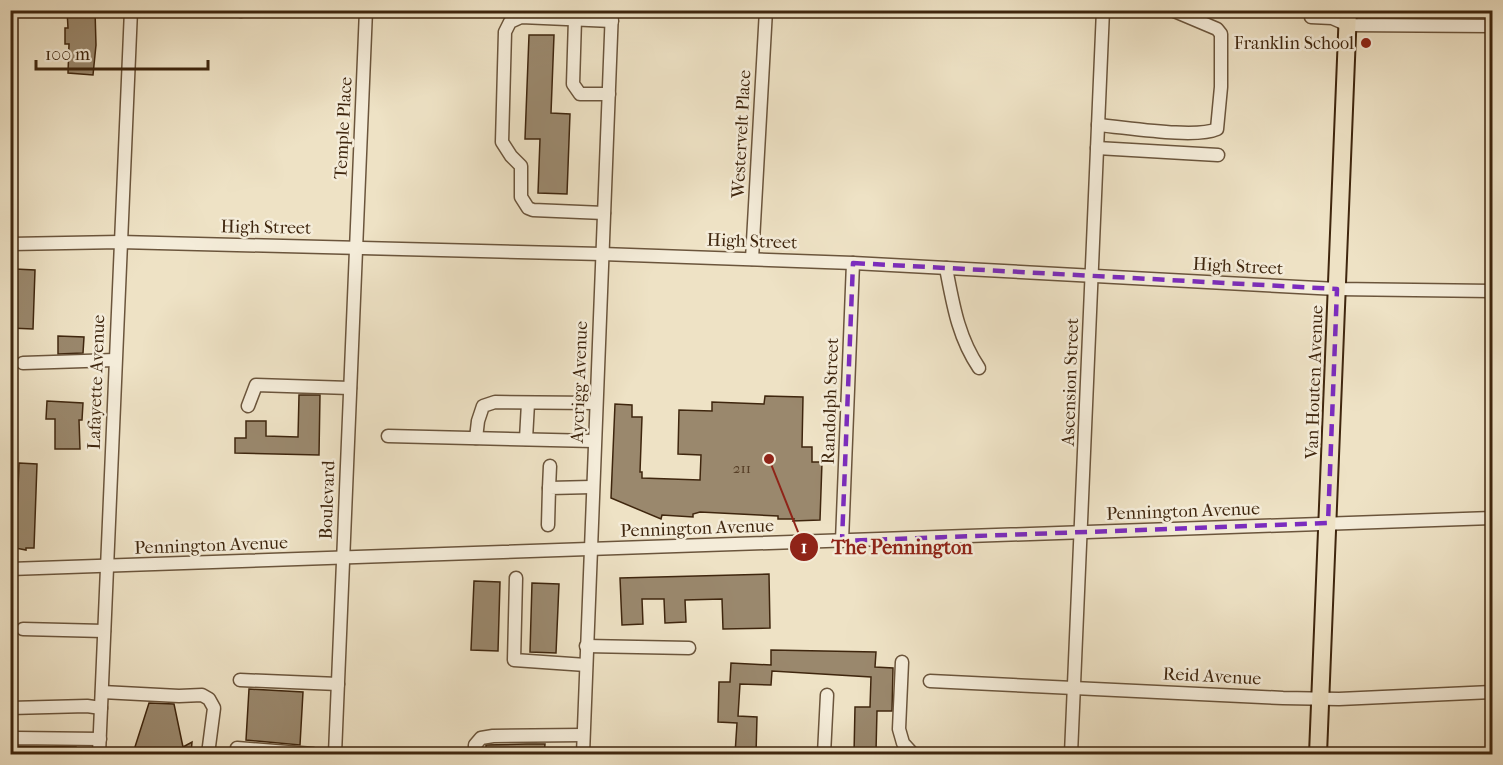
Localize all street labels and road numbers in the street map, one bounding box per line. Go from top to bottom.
street label: Westervelt Place [728,69,755,200]
street label: Temple Place [330,76,357,180]
street label: High Street [221,216,312,239]
street label: High Street [706,229,798,254]
street label: High Street [1192,254,1284,279]
street label: Van Houten Avenue [1301,305,1328,460]
street label: Lafayette Avenue [84,314,109,450]
street label: Ascension Street [1058,317,1083,447]
street label: Aycrigg Avenue [567,320,592,444]
street label: Randolph Street [818,337,843,465]
street label: Boulevard [316,460,339,540]
street label: Pennington Avenue [1106,498,1260,525]
street label: Pennington Avenue [620,515,774,542]
street label: Pennington Avenue [134,532,288,559]
street label: Reid Avenue [1162,663,1262,690]

